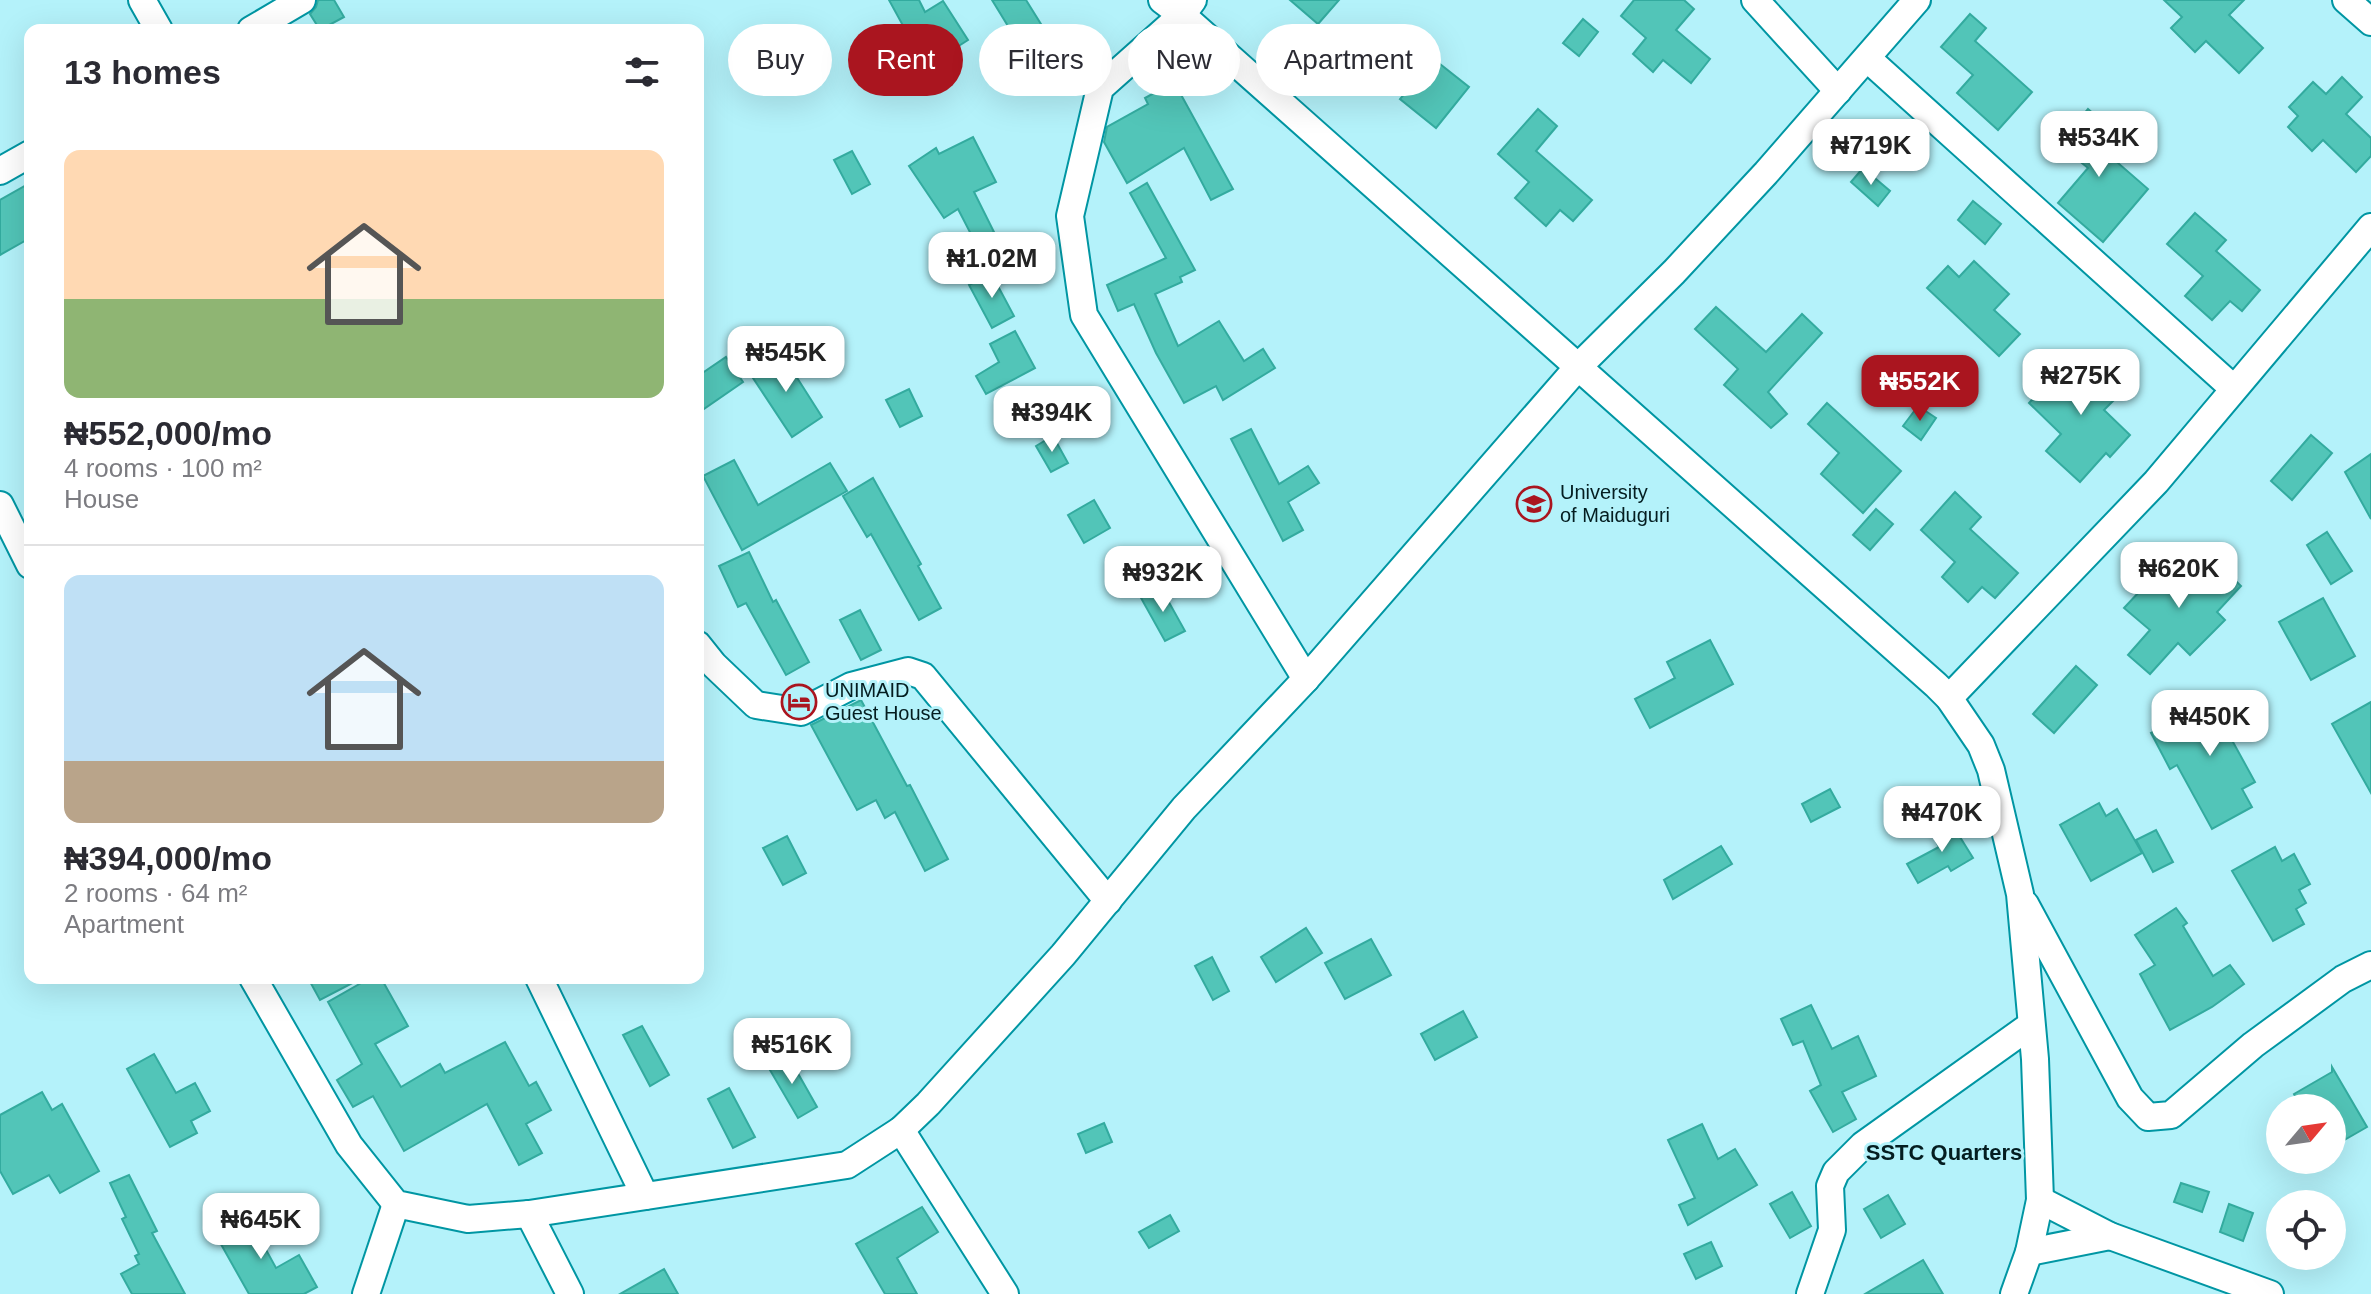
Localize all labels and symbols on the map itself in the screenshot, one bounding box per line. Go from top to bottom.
pin: ₦534K [2043,111,2155,179]
pin: ₦719K [1815,119,1927,187]
pin: ₦1.02M [927,232,1057,300]
pin: ₦545K [730,326,842,394]
pin: ₦275K [2025,349,2137,417]
pin: ₦552K [1864,355,1976,423]
pin: ₦394K [996,386,1108,454]
place label: University of Maiduguri [1560,481,1670,526]
school or university icon: University of Maiduguri [1515,485,1553,523]
pin: ₦620K [2123,542,2235,610]
pin: ₦932K [1107,546,1219,614]
place label: UNIMAID Guest House [825,679,942,724]
hotel icon: UNIMAID Guest House [780,683,818,721]
pin: ₦450K [2154,690,2266,758]
pin: ₦470K [1886,786,1998,854]
pin: ₦516K [736,1018,848,1086]
north arrow [2266,1094,2346,1174]
district label: SSTC Quarters [1866,1140,2022,1165]
pin: ₦645K [205,1193,317,1261]

